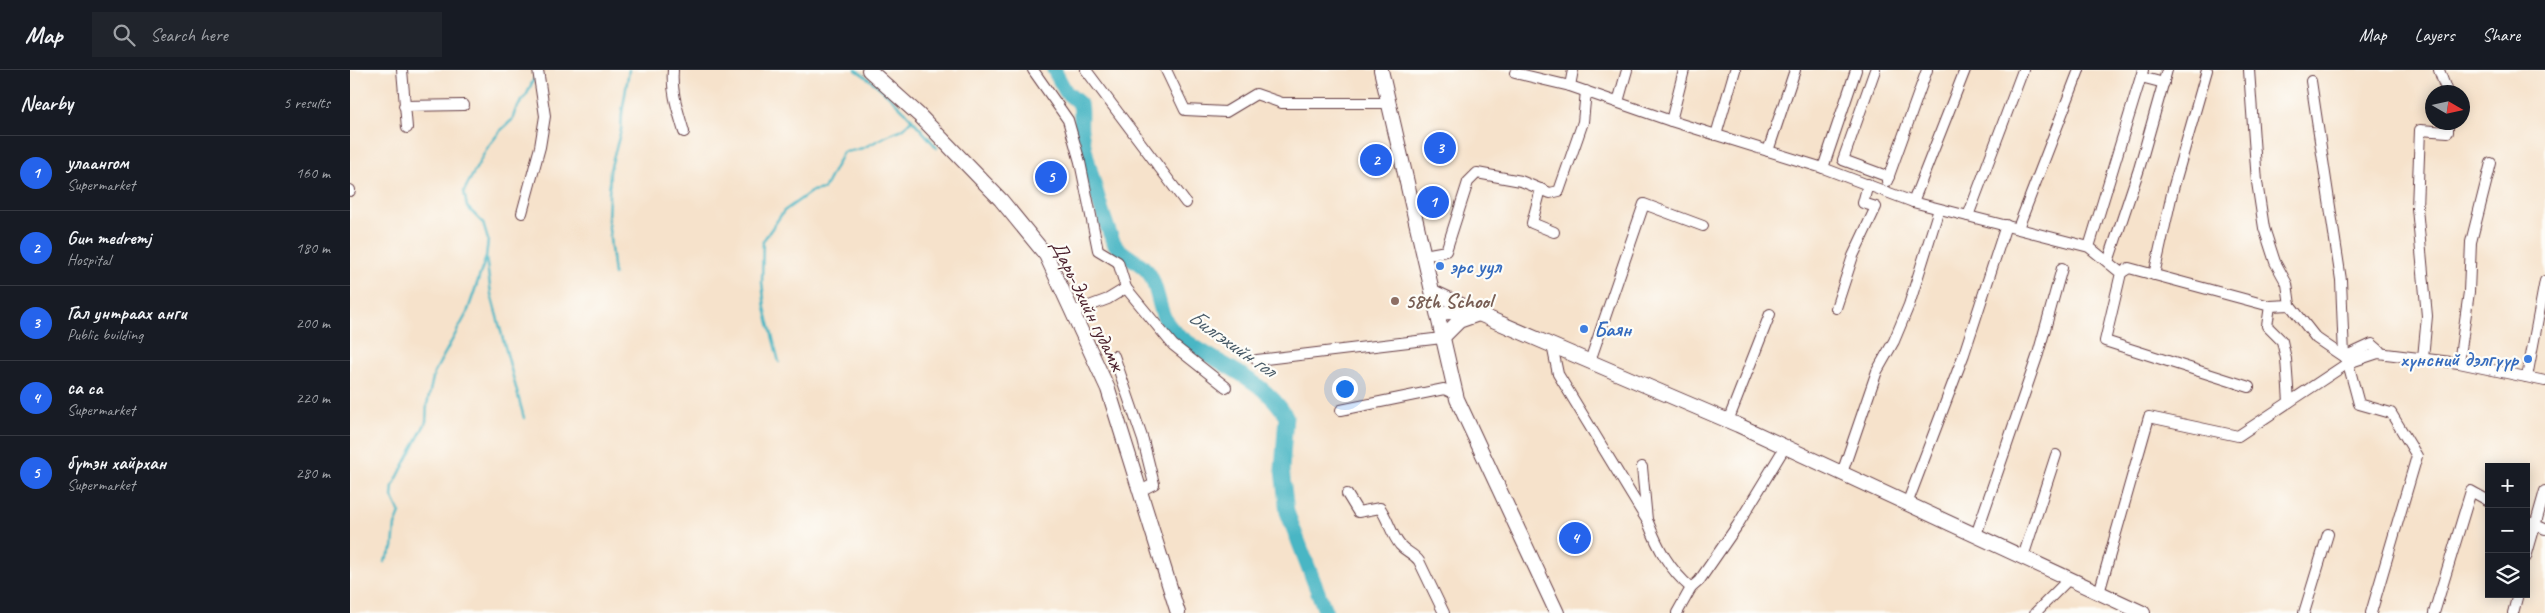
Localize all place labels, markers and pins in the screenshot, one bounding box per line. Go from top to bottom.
pin: 3 [1424,129,1456,167]
pin: 2 [1360,141,1392,179]
pin: 5 [1035,158,1067,196]
pin: 1 [1417,183,1449,221]
place label: эрс уул [1450,253,1503,280]
marker: эрс уул [1434,260,1446,272]
place label: 58th School [1405,288,1497,314]
marker: 58th School [1389,295,1401,307]
place label: Баян [1594,316,1633,342]
marker: Баян [1578,323,1590,335]
place label: хүнсний дэлгүүр [2400,346,2520,372]
marker: хүнсний дэлгүүр [2522,353,2534,365]
pin: 4 [1559,519,1591,557]

